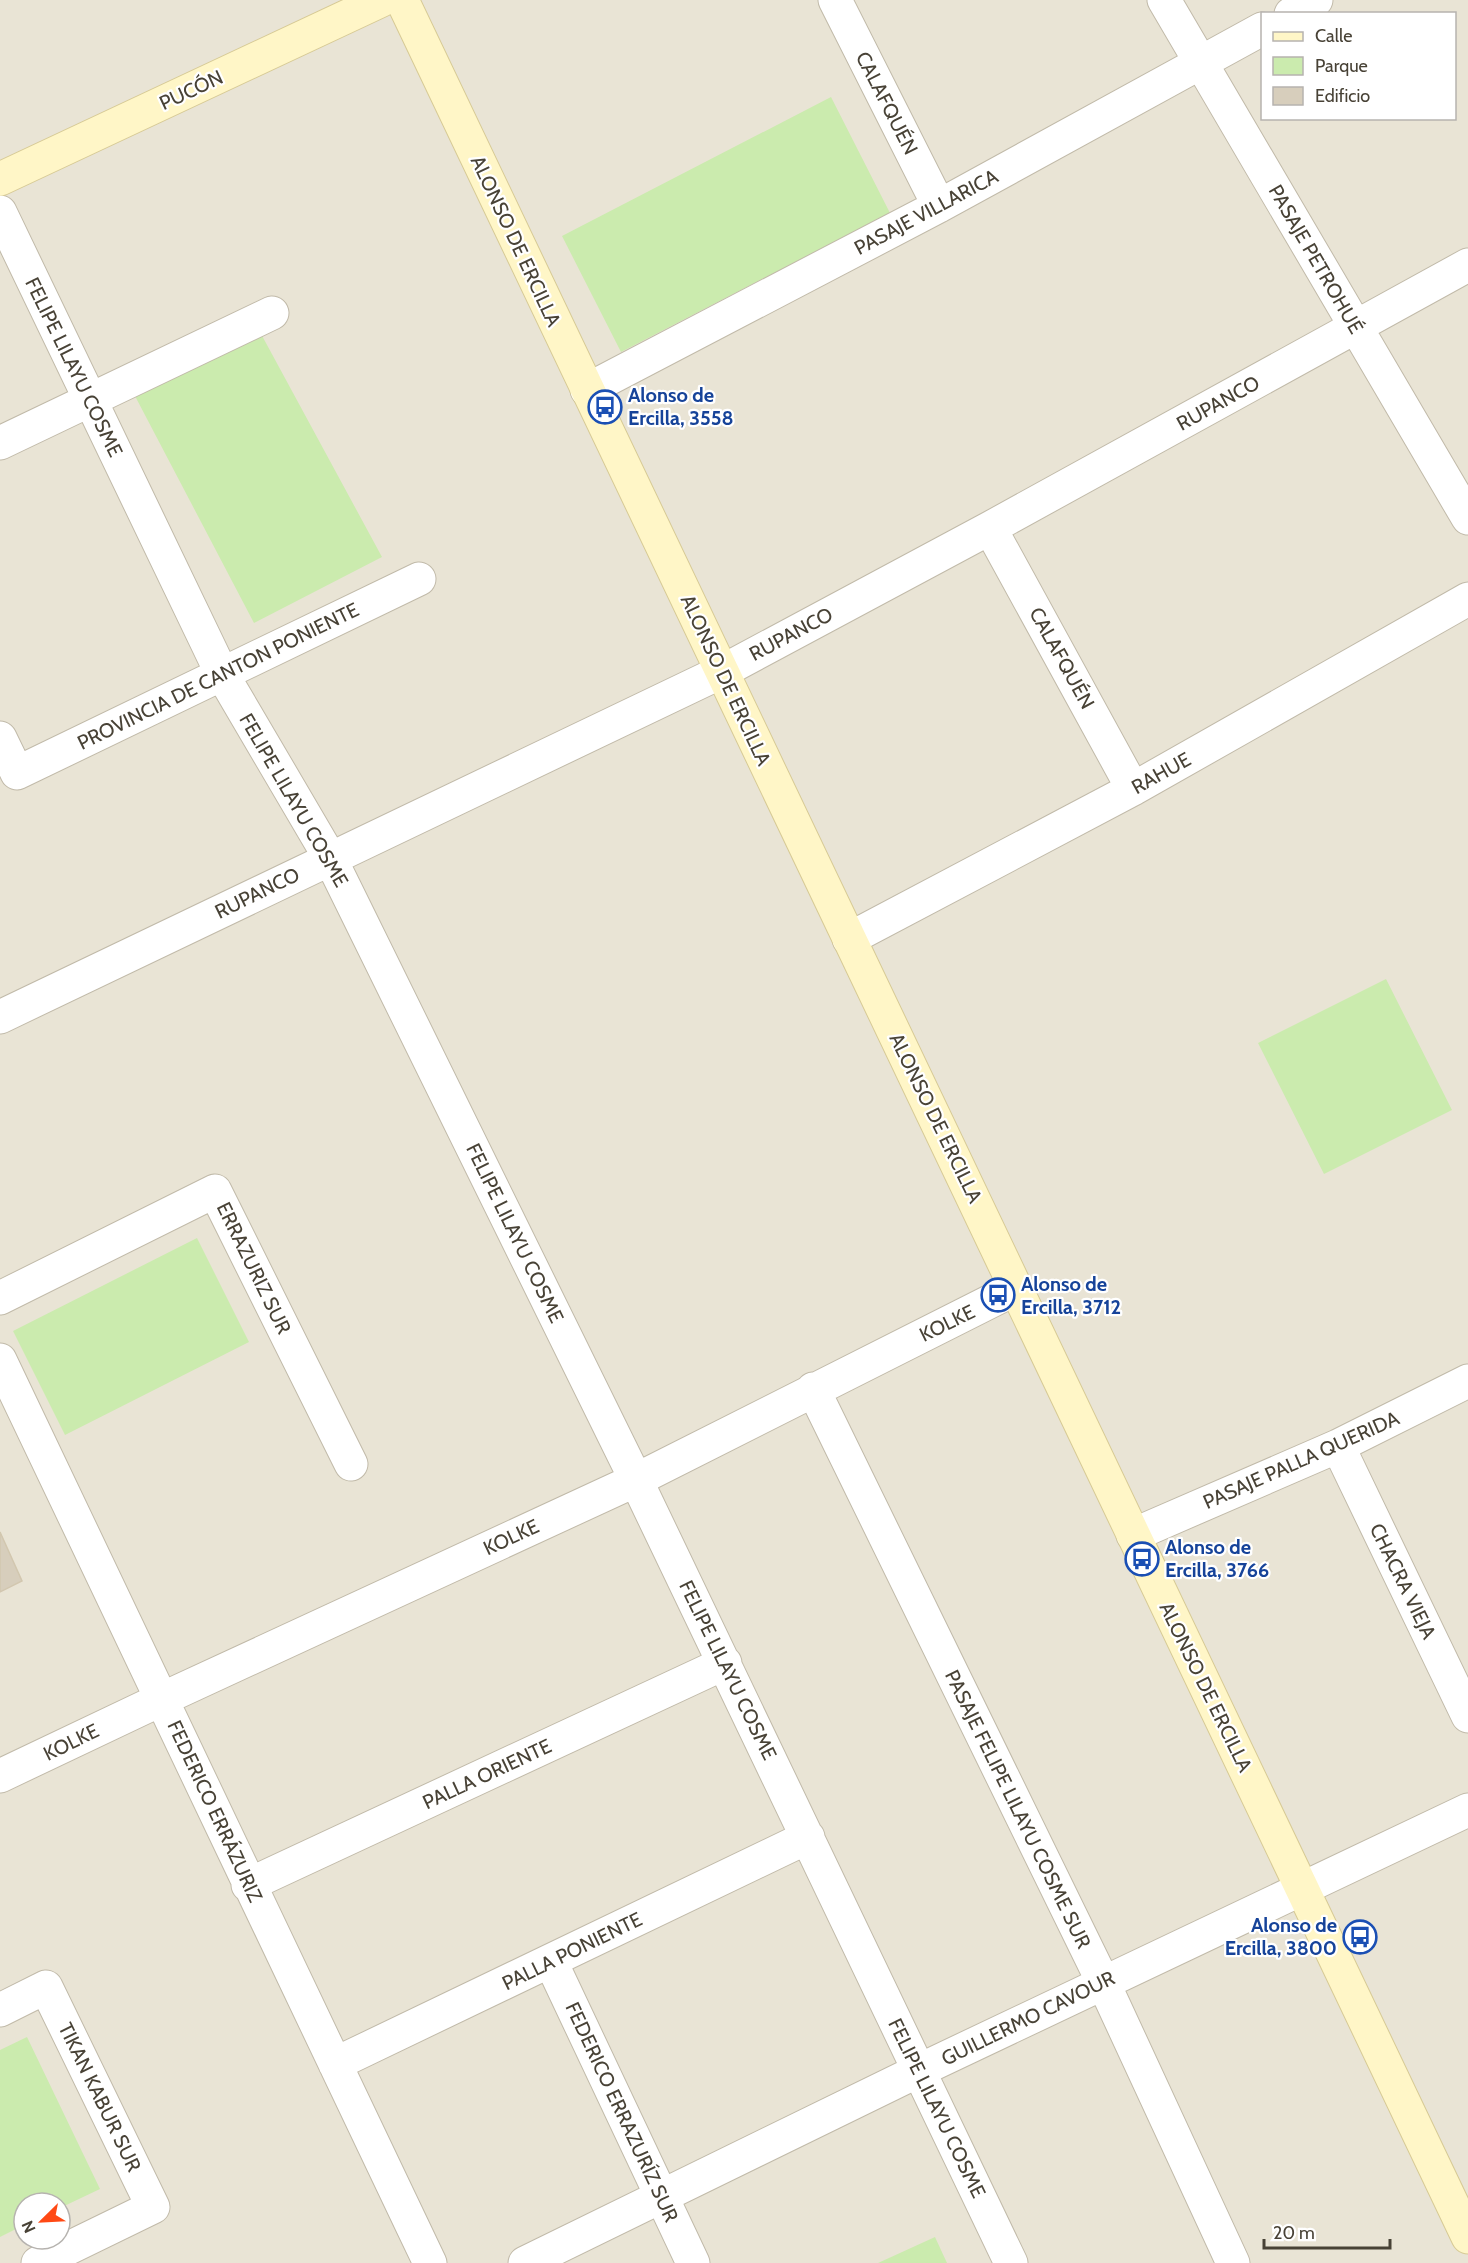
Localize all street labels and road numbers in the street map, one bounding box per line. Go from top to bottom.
street label: CALAFQUÉN [851,48,923,158]
street label: PUCÓN [155,65,227,115]
street label: ALONSO DE ERCILLA [466,152,566,331]
street label: PASAJE VILLARICA [850,164,1002,260]
street label: PASAJE PETROHUÉ [1264,180,1368,338]
street label: FELIPE LILAYU COSME [20,273,128,461]
street label: RUPANCO [1172,370,1264,436]
street label: ALONSO DE ERCILLA [676,591,776,770]
street label: PROVINCIA DE CANTON PONIENTE [73,597,363,755]
street label: RUPANCO [745,602,837,666]
street label: CALAFQUÉN [1024,603,1100,713]
street label: FELIPE LILAYU COSME [234,709,354,891]
street label: RAHUE [1127,747,1195,799]
street label: RUPANCO [211,862,303,924]
street label: ALONSO DE ERCILLA [884,1029,988,1207]
street label: FELIPE LILAYU COSME [461,1139,569,1327]
street label: ERRAZURIZ SUR [212,1198,296,1338]
street label: KOLKE [915,1299,979,1347]
street label: PASAJE PALLA QUERIDA [1199,1406,1403,1514]
street label: KOLKE [479,1514,543,1560]
street label: CHACRA VIEJA [1365,1519,1442,1643]
street label: FELIPE LILAYU COSME [674,1576,782,1764]
street label: ALONSO DE ERCILLA [1154,1598,1258,1776]
street label: PASAJE FELIPE LILAYU COSME SUR [940,1666,1096,1952]
street label: FEDERICO ERRÁZURIZ [162,1716,268,1906]
street label: KOLKE [39,1718,103,1766]
street label: PALLA ORIENTE [419,1734,555,1814]
street label: PALLA PONIENTE [498,1907,646,1995]
street label: GUILLERMO CAVOUR [937,1966,1119,2070]
street label: FEDERICO ERRAZURÍZ SUR [560,1998,684,2226]
street label: FELIPE LILAYU COSME [883,2014,991,2202]
street label: TIKAN KABUR SUR [54,2019,146,2175]

